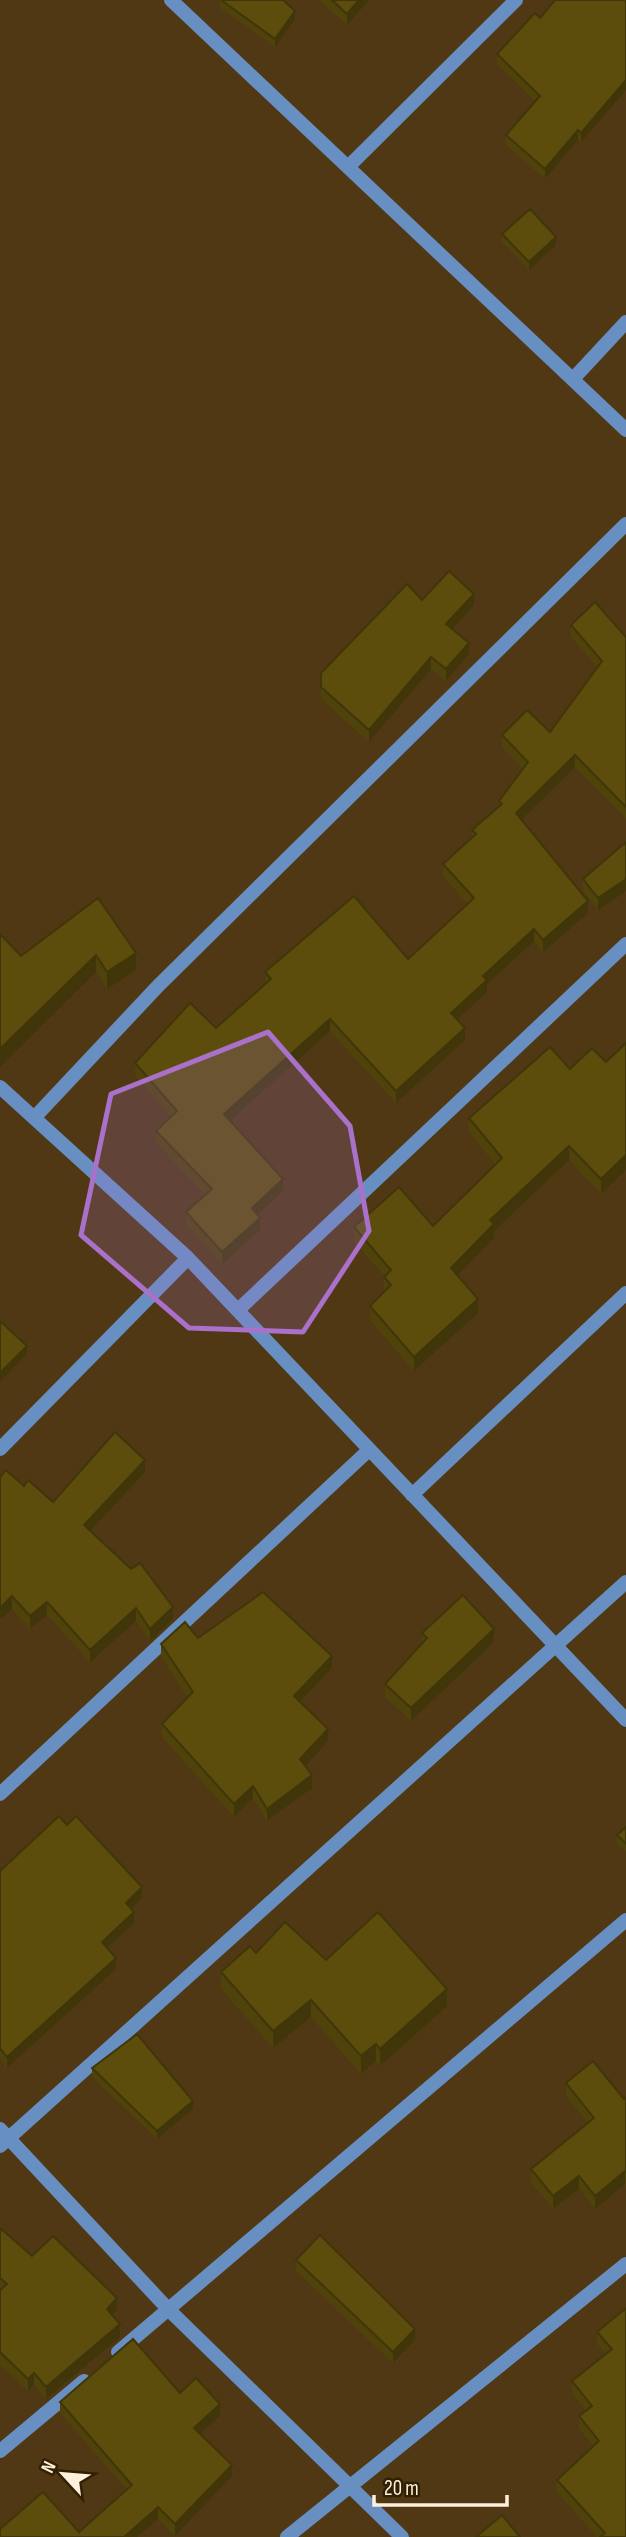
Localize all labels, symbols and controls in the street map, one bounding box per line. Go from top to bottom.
north arrow [28,2439,98,2509]
text: N [37,2458,62,2477]
scale bar [374,2464,507,2508]
text: 20 m [384,2476,419,2501]

